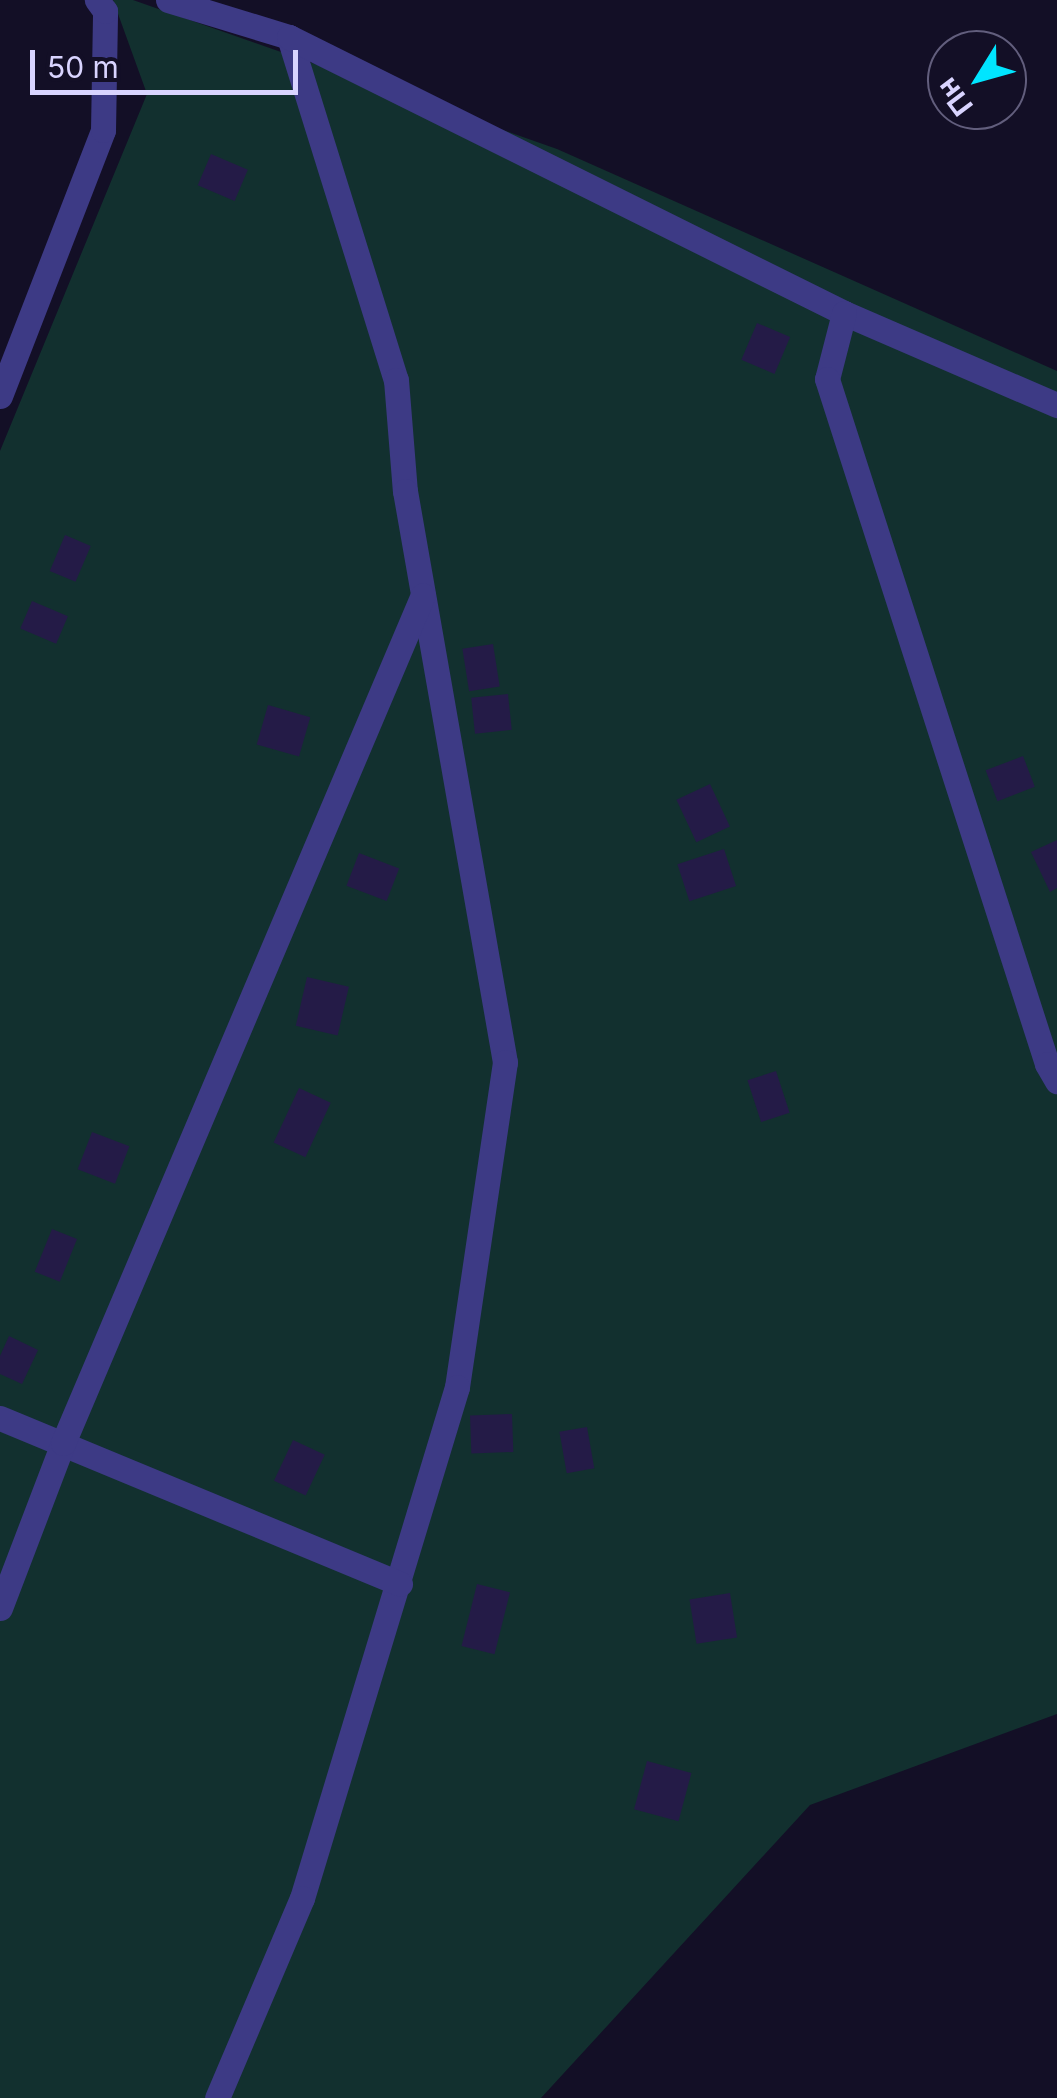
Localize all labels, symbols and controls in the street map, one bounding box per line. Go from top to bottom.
scale bar [35,30,302,92]
north arrow [927,30,1027,130]
text: 50 m [47,49,119,85]
text: Пн [930,71,980,122]

